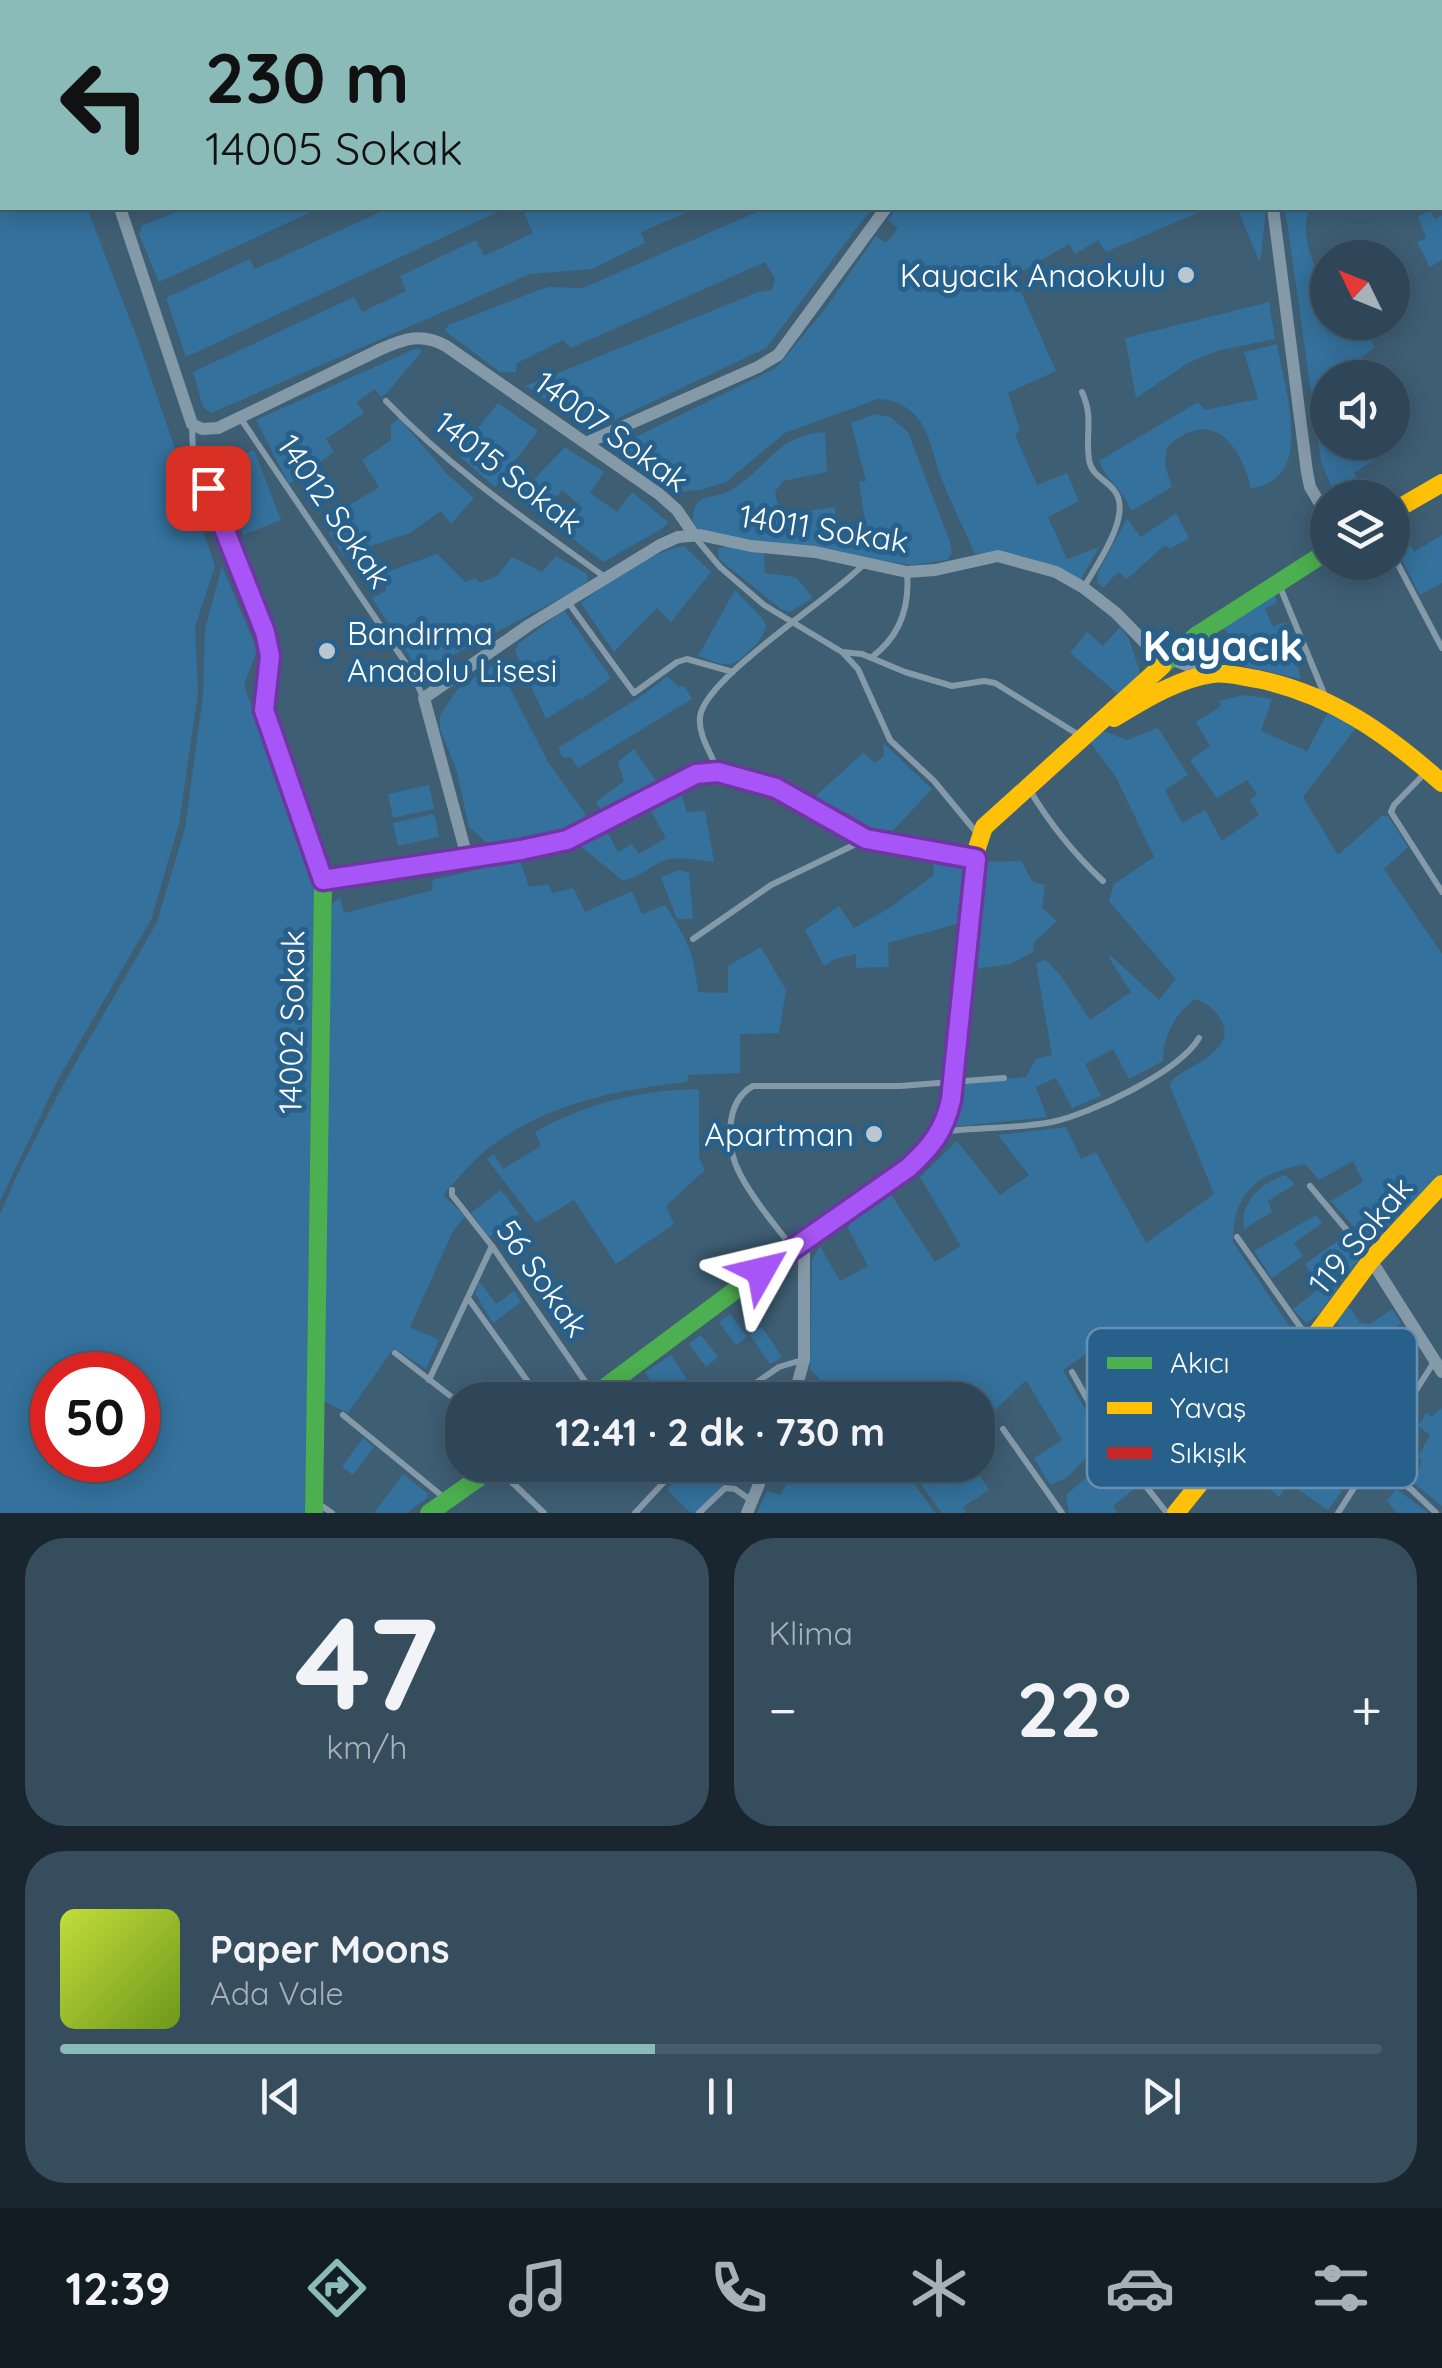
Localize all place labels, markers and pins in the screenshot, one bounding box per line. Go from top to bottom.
place label: Kayacık Anaokulu [900,255,1166,295]
marker: Kayacık Anaokulu [1175,264,1197,286]
pin [166,446,251,531]
place label: Bandırma Anadolu Lisesi [347,613,557,690]
marker: Bandırma Anadolu Lisesi [316,640,338,662]
place label: Apartman [704,1114,854,1154]
marker: Apartman [863,1123,885,1145]

